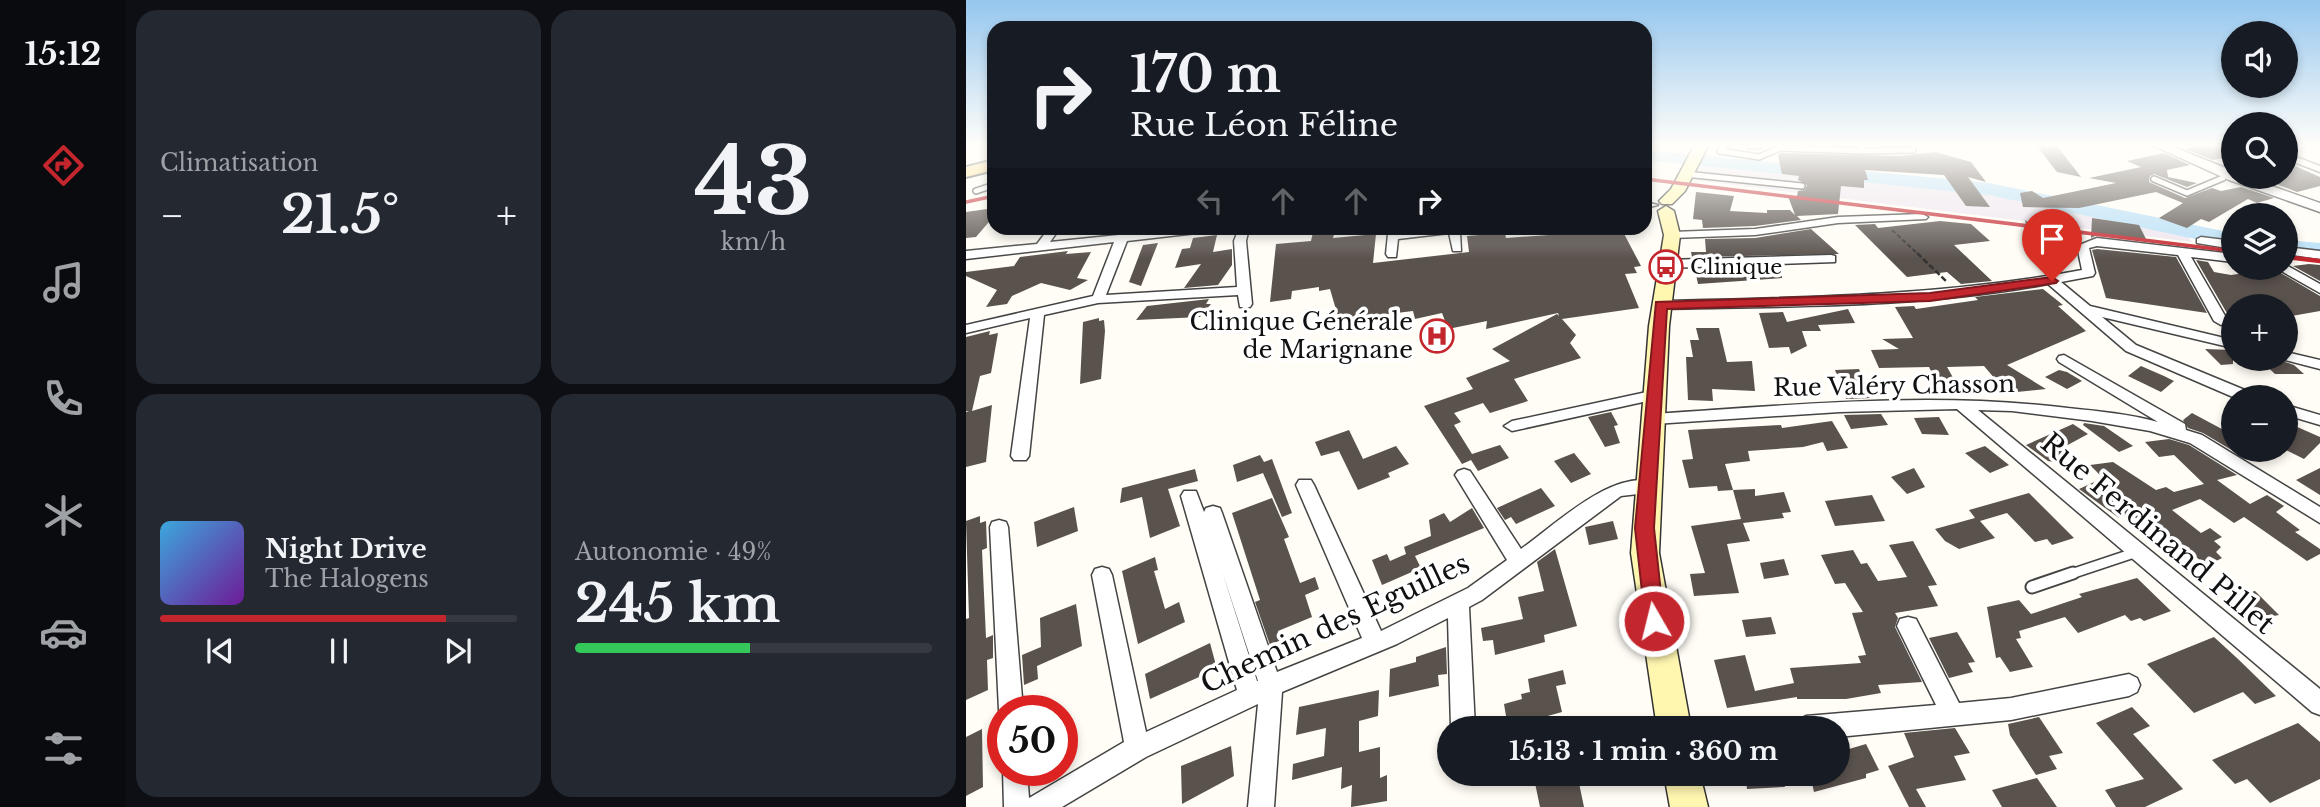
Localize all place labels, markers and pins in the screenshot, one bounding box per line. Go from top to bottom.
pin [2022,209,2082,281]
bus stop icon: Clinique [1647,248,1685,286]
place label: Clinique [1690,254,1782,280]
place label: Clinique Générale de Marignane [1189,307,1413,364]
hospital icon: Clinique Générale de Marignane [1418,317,1456,355]

